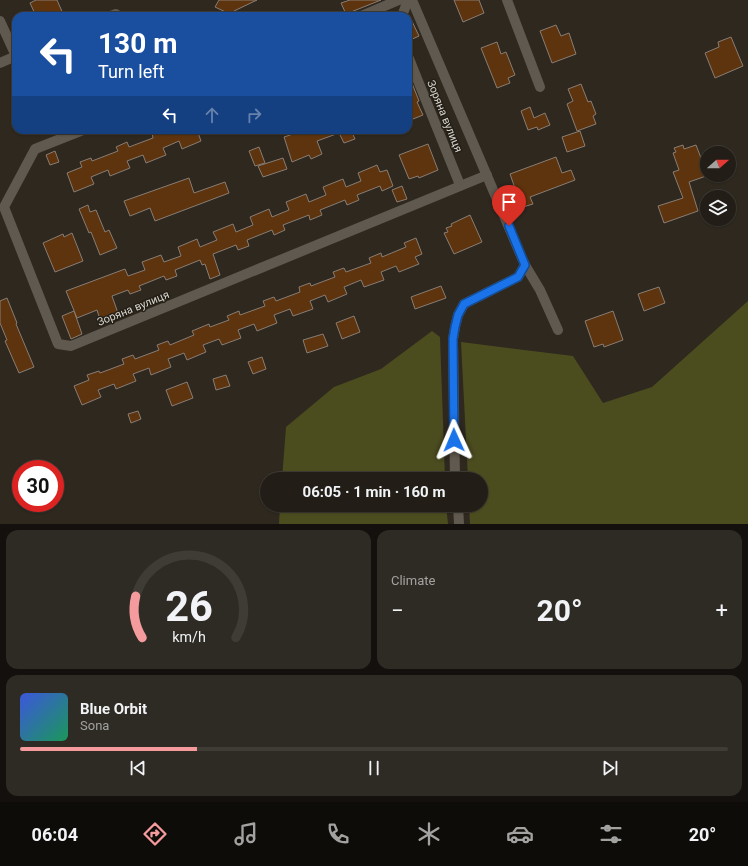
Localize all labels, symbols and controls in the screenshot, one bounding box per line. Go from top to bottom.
text: 130 m [98,27,177,60]
icon: left [32,28,84,80]
text: Turn left [98,61,164,82]
street label: Зоряна вулиця [424,78,465,154]
icon: left [159,104,181,126]
icon: ahead [201,104,223,126]
icon: right [243,104,265,126]
north arrow [700,146,736,182]
map controls [700,146,736,226]
pin [492,185,526,226]
button: layers [700,190,736,226]
icon: arrive [498,191,520,213]
street label: Зоряна вулиця [95,288,171,329]
position arrow [433,419,475,461]
speed limit sign: 30 [12,460,64,512]
text: 06:05 · 1 min · 160 m [303,483,445,501]
text: Climate [391,573,435,588]
text: 26 [165,581,212,630]
text: 20° [536,593,583,628]
text: − [391,598,404,623]
text: + [716,598,728,623]
text: km/h [172,628,205,644]
text: Blue Orbit [80,700,147,718]
text: Sona [80,718,109,733]
icon: previous [127,757,149,779]
icon: pause [363,757,385,779]
icon: next [599,757,621,779]
icon: directions [141,820,169,848]
icon: music [232,820,260,848]
icon: phone [324,820,352,848]
icon: climate [415,820,443,848]
icon: car [506,820,534,848]
icon: filters [597,820,625,848]
text: 06:04 [32,824,78,845]
text: 20° [689,824,716,845]

